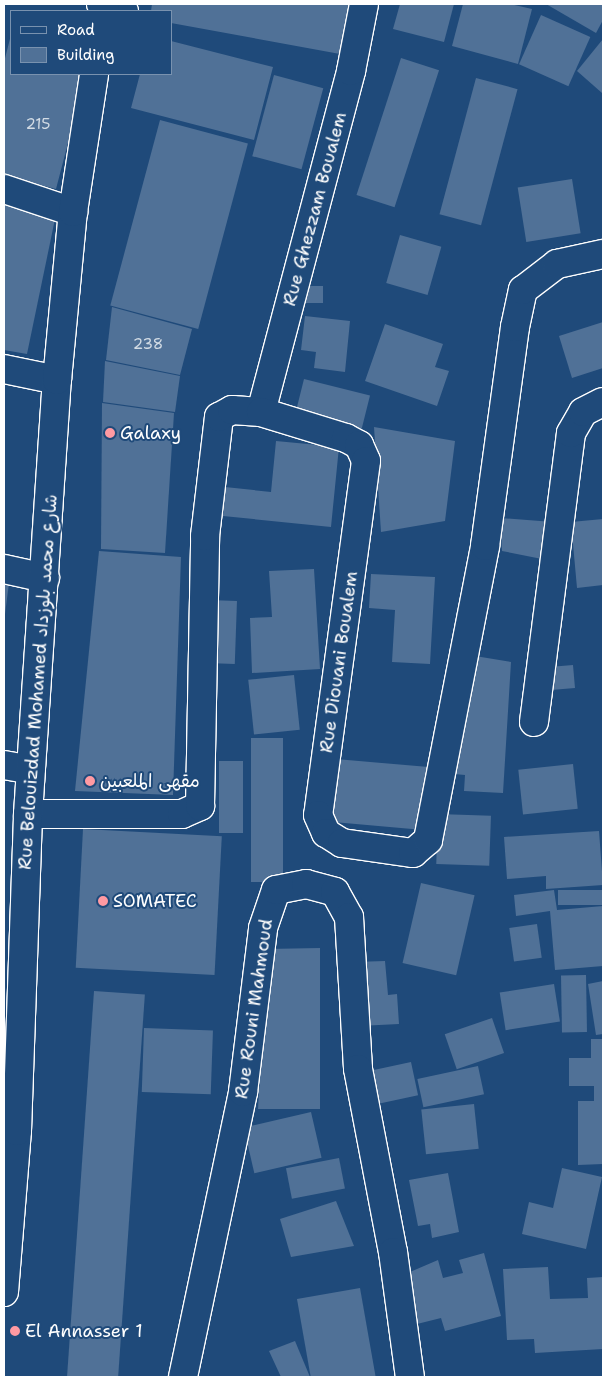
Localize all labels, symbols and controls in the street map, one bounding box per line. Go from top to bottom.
legend [10,10,172,75]
text: Road [57,20,95,40]
text: Building [57,45,114,65]
street label: Rue Ghezzam Boualem [279,110,351,308]
house number: 215 [26,116,50,134]
house number: 238 [133,336,163,354]
place label: Galaxy [120,422,181,444]
marker: Galaxy [104,427,116,439]
street label: Rue Belouizdad Mohamed شارع محمد بلوزداد [14,494,62,870]
street label: Rue Diouani Boualem [316,570,362,754]
place label: مقهى الملعبين [100,770,200,792]
marker: مقهى الملعبين [84,775,96,787]
place label: SOMATEC [113,890,197,912]
marker: SOMATEC [97,895,109,907]
street label: Rue Rouni Mahmoud [231,918,277,1100]
place label: El Annasser 1 [25,1320,143,1342]
marker: El Annasser 1 [9,1325,21,1337]

